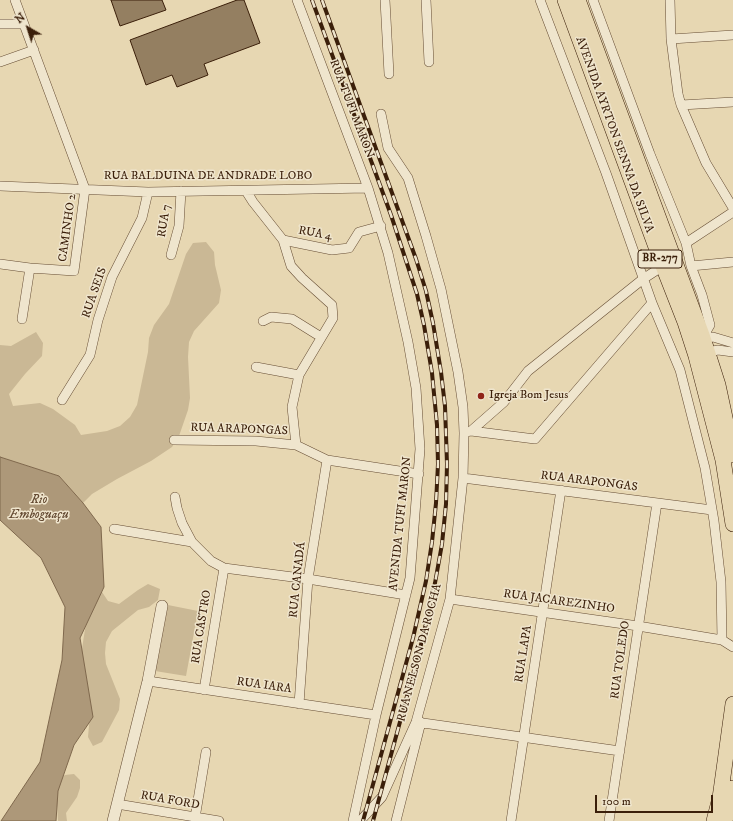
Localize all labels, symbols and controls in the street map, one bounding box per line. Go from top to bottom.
north arrow [8,8,48,48]
text: N [13,10,28,27]
street label: AVENIDA AYRTON SENNA DA SILVA [572,35,656,235]
street label: RUA TUFI MARON [325,57,377,161]
street label: RUA BALDUINA DE ANDRADE LOBO [104,170,312,184]
street label: CAMINHO 2 [56,193,80,263]
street label: RUA 7 [155,203,175,239]
street label: RUA 4 [297,224,333,244]
road number: BR-277 [638,250,682,268]
street label: RUA SEIS [80,266,110,320]
place label: Igreja Bom Jesus [489,389,568,403]
marker: Igreja Bom Jesus [476,391,486,401]
street label: RUA ARAPONGAS [190,421,288,439]
street label: AVENIDA TUFI MARON [387,456,415,592]
street label: RUA ARAPONGAS [540,469,638,495]
water label: Rio Emboguaçu [9,492,69,523]
street label: RUA CANADÁ [287,541,309,619]
street label: RUA NELSON DA ROCHA [395,582,445,724]
street label: RUA JACAREZINHO [502,587,616,617]
street label: RUA CASTRO [189,589,215,665]
street label: RUA TOLEDO [608,620,634,700]
street label: RUA LAPA [512,624,536,684]
street label: RUA IARA [236,675,292,697]
scale bar [597,787,715,813]
street label: RUA FORD [139,789,201,813]
text: 100 m [602,794,631,809]

